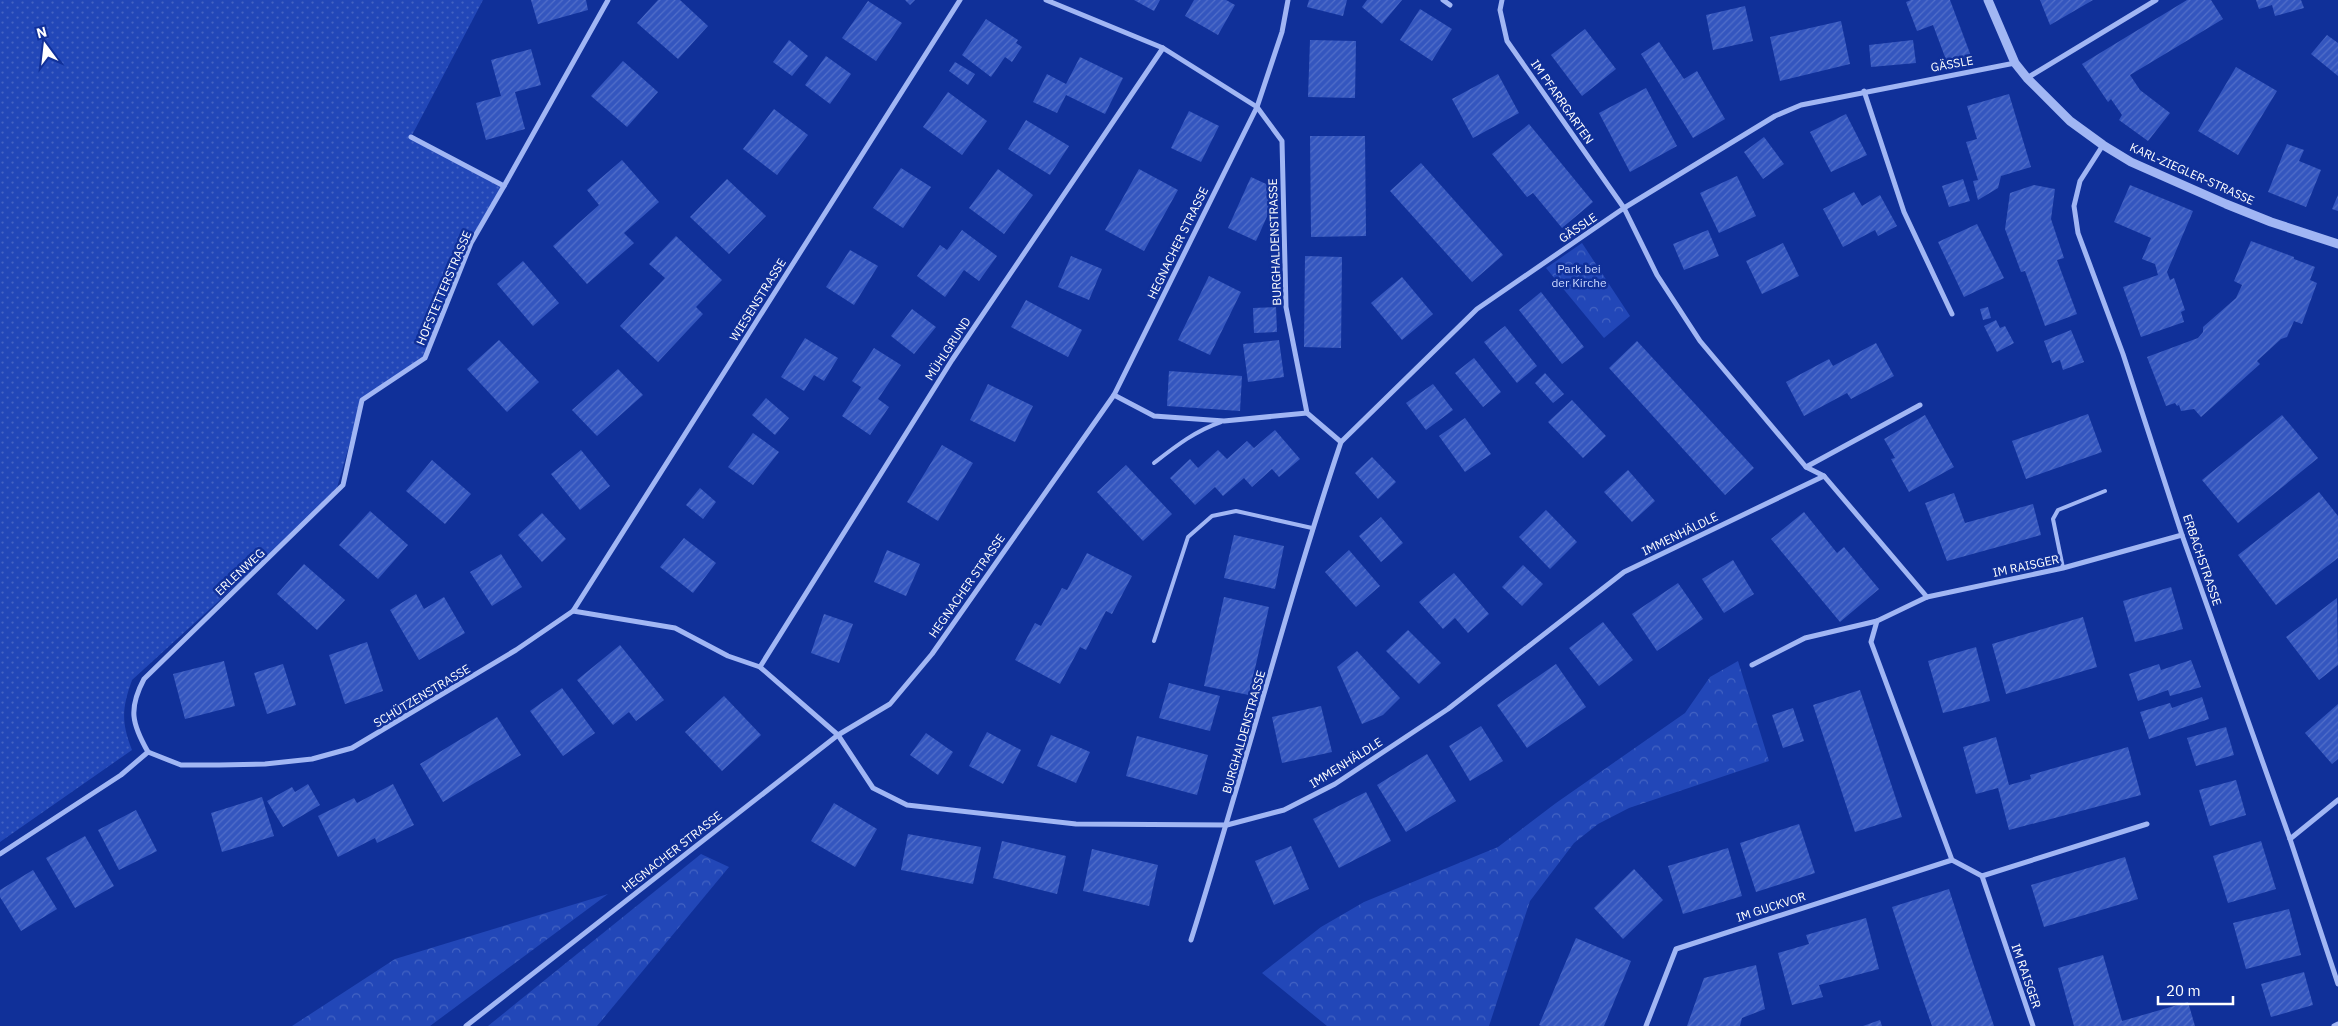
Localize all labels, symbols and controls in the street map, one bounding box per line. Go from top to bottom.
north arrow [20,20,70,70]
text: N [34,22,49,42]
street label: GÄSSLE [1929,52,1974,75]
street label: IM PFARRGARTEN [1528,57,1597,147]
street label: KARL-ZIEGLER-STRASSE [2128,139,2257,208]
street label: BURGHALDENSTRASSE [1265,178,1284,306]
street label: HEGNACHER STRASSE [1144,184,1211,301]
street label: GÄSSLE [1556,209,1600,246]
street label: HOFSTETTERSTRASSE [413,228,474,347]
street label: WIESENSTRASSE [726,256,789,344]
park label: Park bei der Kirche [1551,261,1607,290]
street label: MÜHLGRUND [922,314,974,383]
street label: IMMENHÄLDLE [1639,509,1720,558]
street label: ERBACHSTRASSE [2180,512,2225,608]
street label: HEGNACHER STRASSE [925,531,1008,640]
street label: ERLENWEG [212,545,268,598]
street label: IM RAISGER [1991,551,2061,580]
street label: SCHÜTZENSTRASSE [371,661,473,730]
street label: BURGHALDENSTRASSE [1219,669,1268,795]
street label: IMMENHÄLDLE [1307,734,1385,791]
street label: HEGNACHER STRASSE [619,808,725,895]
street label: IM GUCKVOR [1734,888,1808,925]
street label: IM RAISGER [2008,941,2045,1011]
scale bar [2158,974,2233,1006]
text: 20 m [2166,981,2201,1000]

